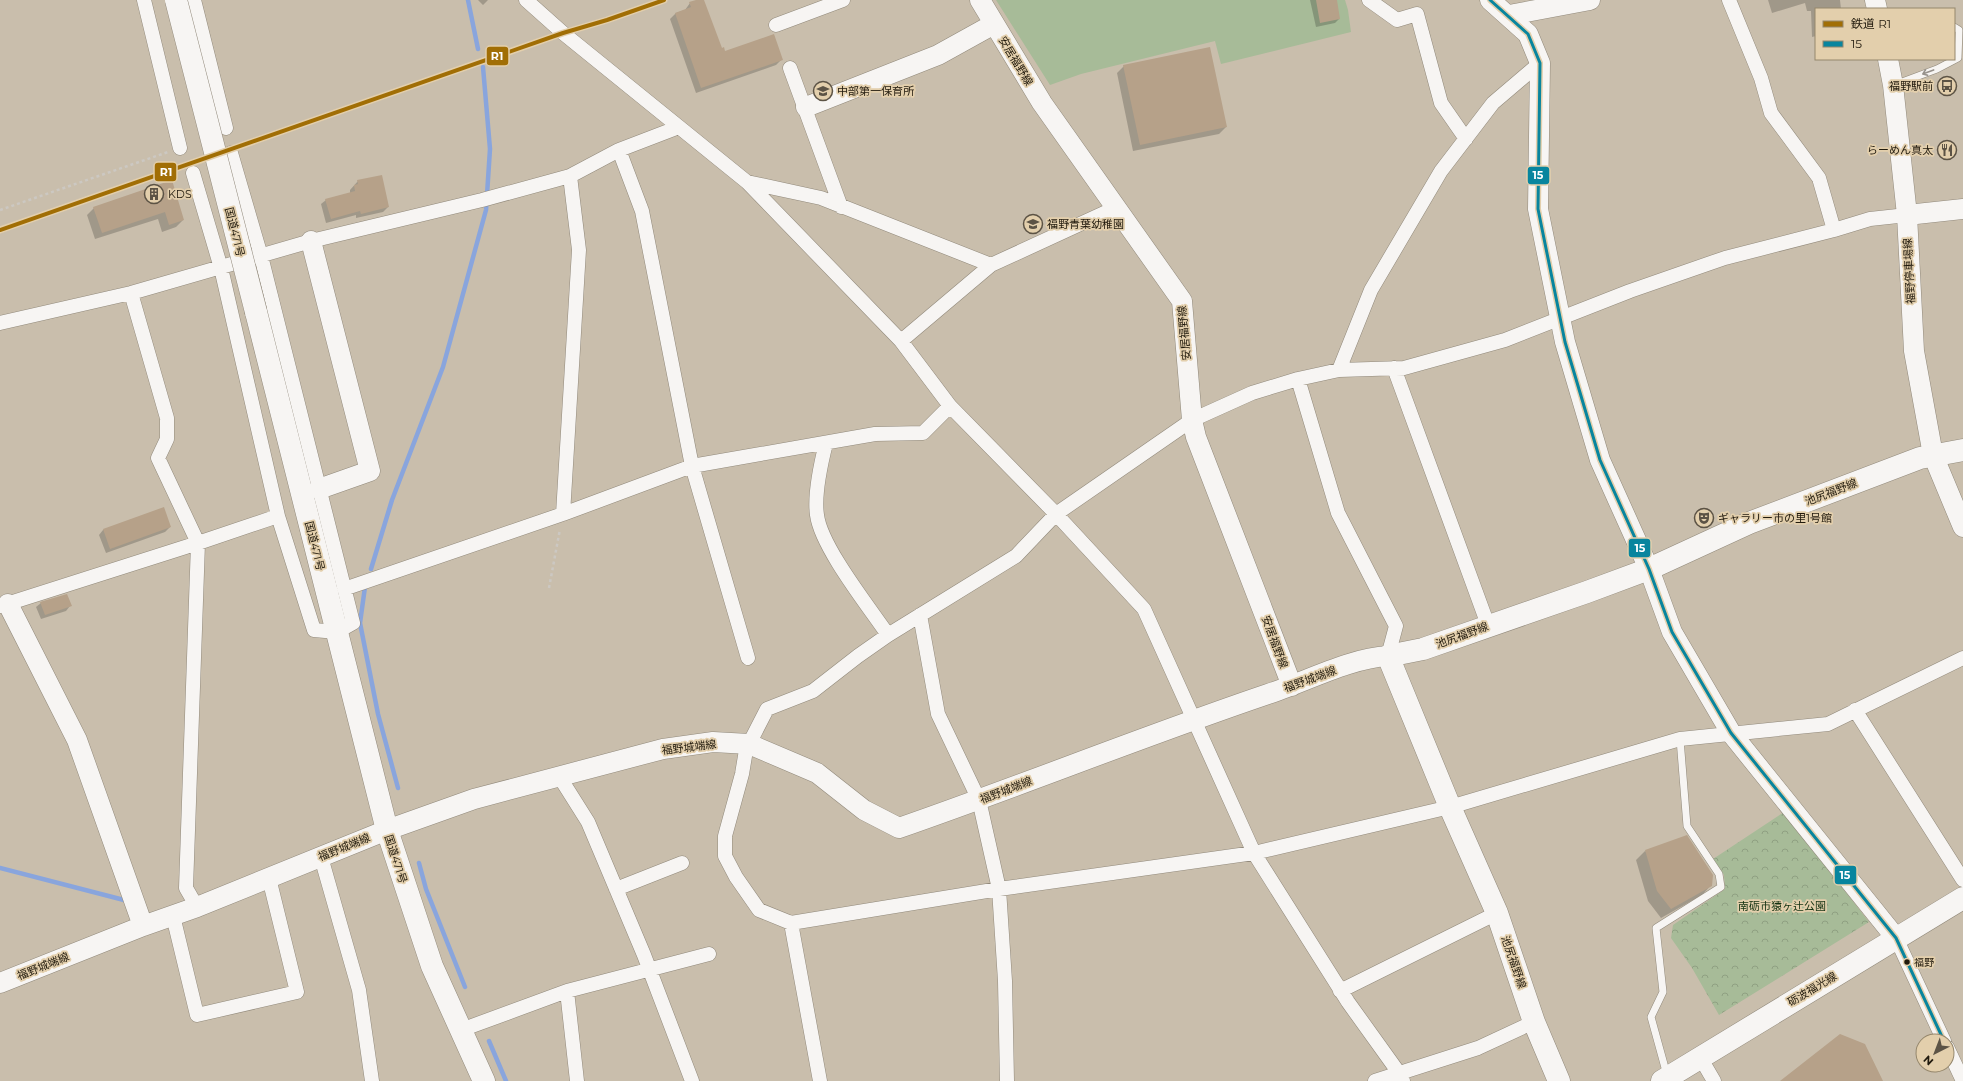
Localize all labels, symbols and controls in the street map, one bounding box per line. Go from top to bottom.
legend [1815,8,1955,60]
text: 鉄道 R1 [1851,16,1891,31]
street label: 安居福野線 [996,34,1036,88]
text: 15 [1851,36,1862,51]
line badge: R1 [486,46,509,66]
text: R1 [491,49,503,63]
one-way arrow [1923,69,1935,77]
bus stop icon: 福野駅前 [1936,75,1958,97]
place label: 福野駅前 [1889,79,1933,93]
school or university icon: 中部第一保育所 [812,80,834,102]
place label: 中部第一保育所 [837,84,915,98]
restaurant icon: らーめん真太 [1936,139,1958,161]
place label: らーめん真太 [1867,143,1933,157]
line badge: R1 [154,162,177,182]
text: R1 [160,165,172,179]
line badge: 15 [1527,166,1550,185]
text: 15 [1533,168,1544,182]
building icon: KDS [143,183,165,205]
place label: KDS [168,187,192,201]
street label: 国道471号 [222,206,248,258]
school or university icon: 福野青葉幼稚園 [1022,213,1044,235]
place label: 福野青葉幼稚園 [1047,217,1124,231]
street label: 福野停車場線 [1900,238,1918,304]
street label: 安居福野線 [1175,305,1193,361]
street label: 池尻福野線 [1803,476,1859,508]
theatre icon: ギャラリー市の里1号館 [1693,507,1715,529]
place label: ギャラリー市の里1号館 [1718,511,1832,525]
street label: 国道471号 [302,520,328,572]
line badge: 15 [1628,538,1651,558]
text: 15 [1635,541,1646,555]
street label: 安居福野線 [1259,614,1291,670]
street label: 池尻福野線 [1434,619,1490,651]
street label: 福野城端線 [1282,663,1338,695]
street label: 福野城端線 [661,737,717,757]
street label: 福野城端線 [978,774,1034,806]
street label: 福野城端線 [316,830,372,864]
street label: 国道471号 [382,833,410,885]
line badge: 15 [1834,865,1857,885]
text: 15 [1840,868,1851,882]
park label: 南砺市猿ヶ辻公園 [1738,899,1826,913]
street label: 池尻福野線 [1498,934,1530,990]
street label: 福野城端線 [15,949,71,983]
place label: 福野 [1914,956,1934,969]
marker: 福野 [1902,957,1912,967]
street label: 砺波福光線 [1785,969,1839,1009]
north arrow [1915,1033,1955,1073]
text: N [1920,1052,1936,1069]

